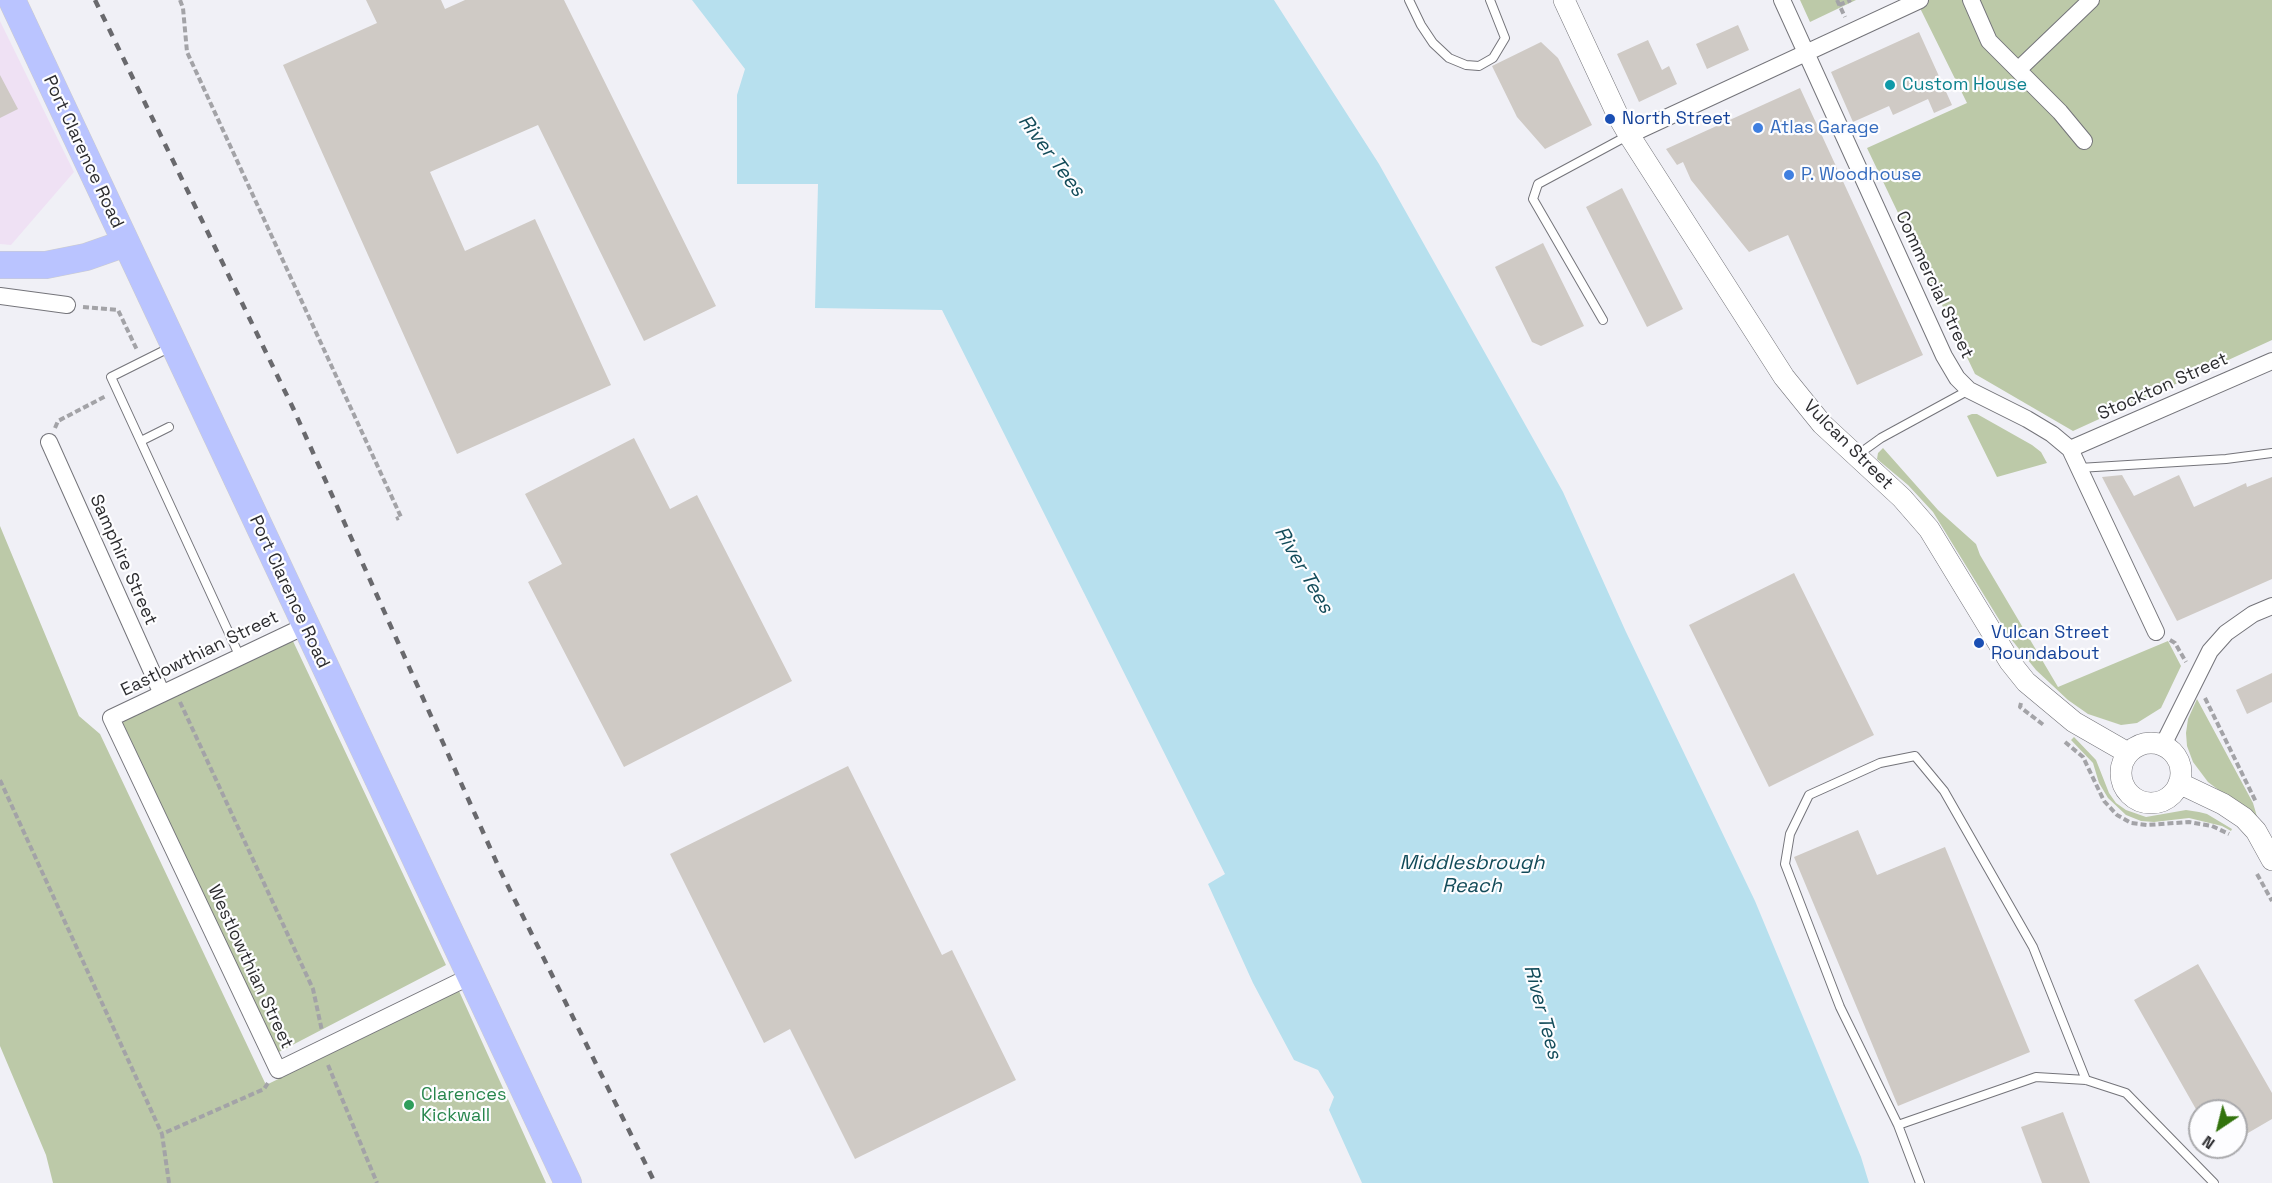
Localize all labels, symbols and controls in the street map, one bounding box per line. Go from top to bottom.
street label: Port Clarence Road [38,72,128,232]
place label: Custom House [1902,74,2027,96]
marker: Custom House [1883,78,1897,92]
place label: North Street [1622,108,1731,130]
water label: River Tees [1012,110,1090,202]
marker: North Street [1603,112,1617,126]
place label: Atlas Garage [1770,117,1879,139]
marker: Atlas Garage [1751,121,1765,135]
place label: P. Woodhouse [1801,164,1922,186]
marker: P. Woodhouse [1782,168,1796,182]
street label: Commercial Street [1890,208,1978,362]
street label: Stockton Street [2095,349,2231,425]
street label: Vulcan Street [1799,396,1897,494]
street label: Samphire Street [85,491,161,629]
street label: Port Clarence Road [244,512,334,672]
water label: River Tees [1269,522,1337,618]
street label: Eastlowthian Street [118,606,282,702]
place label: Vulcan Street Roundabout [1991,622,2109,664]
marker: Vulcan Street Roundabout [1972,636,1986,650]
water label: Middlesbrough Reach [1400,852,1544,899]
street label: Westlowthian Street [203,882,297,1052]
water label: River Tees [1518,962,1566,1062]
place label: Clarences Kickwall [421,1084,506,1126]
marker: Clarences Kickwall [402,1098,416,1112]
north arrow [2188,1099,2248,1159]
text: N [2198,1131,2219,1154]

